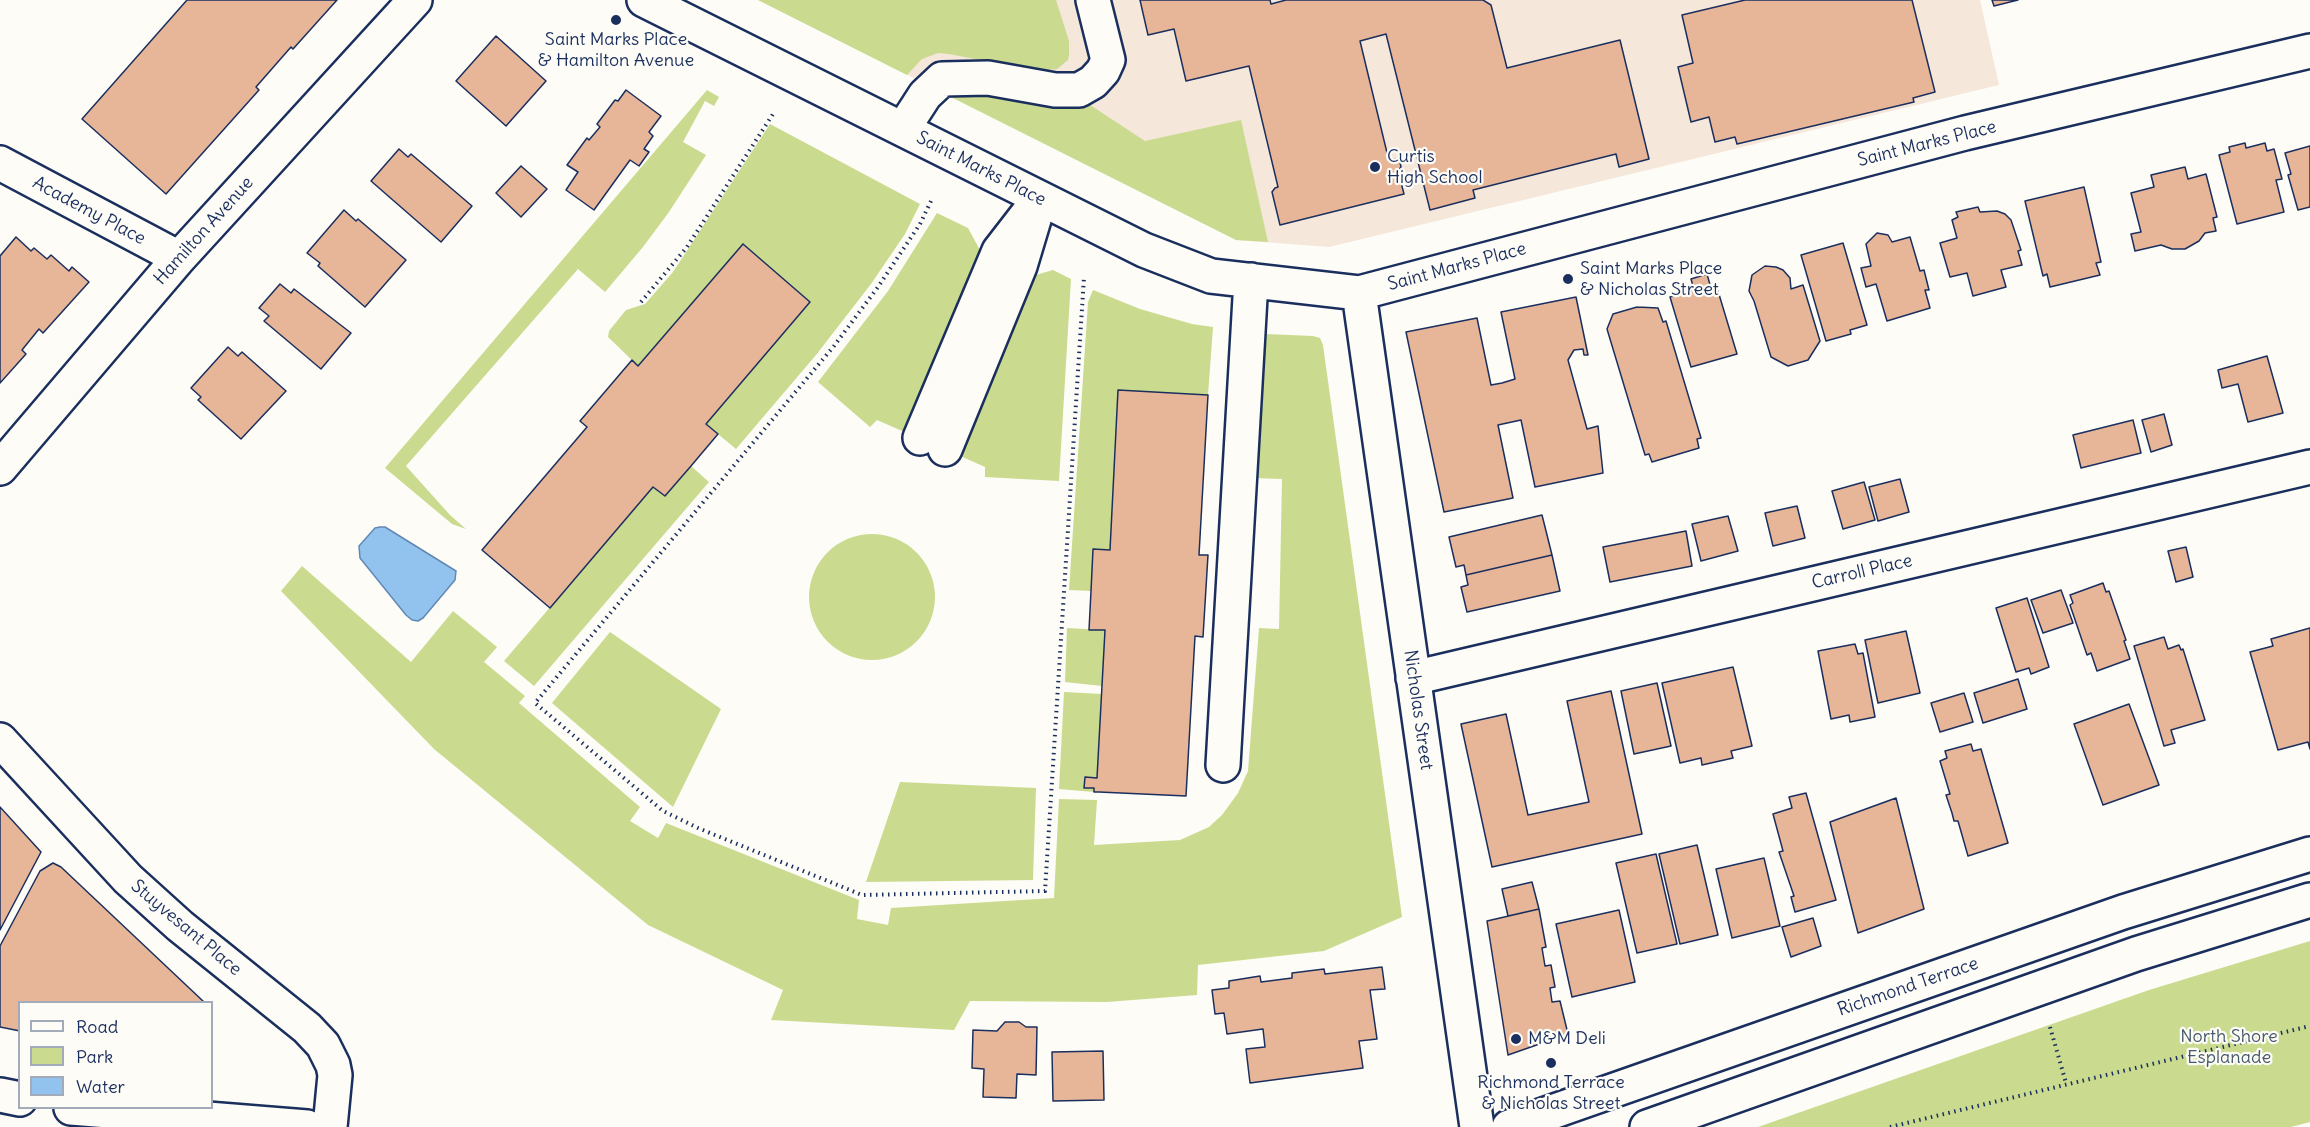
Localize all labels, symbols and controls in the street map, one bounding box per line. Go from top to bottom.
marker: Saint Marks Place & Hamilton Avenue [609,13,623,27]
place label: Saint Marks Place & Hamilton Avenue [538,29,694,72]
street label: Saint Marks Place [1855,116,1999,172]
street label: Saint Marks Place [913,127,1049,211]
place label: Curtis High School [1387,146,1482,188]
marker: Curtis High School [1368,160,1382,174]
street label: Academy Place [29,172,149,250]
street label: Hamilton Avenue [150,172,258,290]
street label: Saint Marks Place [1386,238,1528,296]
place label: Saint Marks Place & Nicholas Street [1580,258,1722,300]
marker: Saint Marks Place & Nicholas Street [1561,272,1575,286]
street label: Carroll Place [1810,550,1914,594]
street label: Nicholas Street [1399,649,1437,771]
street label: Stuyvesant Place [126,876,246,980]
street label: Richmond Terrace [1835,953,1981,1021]
legend [18,1001,213,1109]
text: Road [76,1015,118,1038]
park label: North Shore Esplanade [2180,1026,2278,1068]
place label: M&M Deli [1528,1028,1606,1050]
marker: M&M Deli [1509,1032,1523,1046]
text: Park [76,1045,113,1068]
marker: Richmond Terrace & Nicholas Street [1544,1056,1558,1070]
place label: Richmond Terrace & Nicholas Street [1477,1072,1625,1114]
text: Water [76,1075,125,1098]

